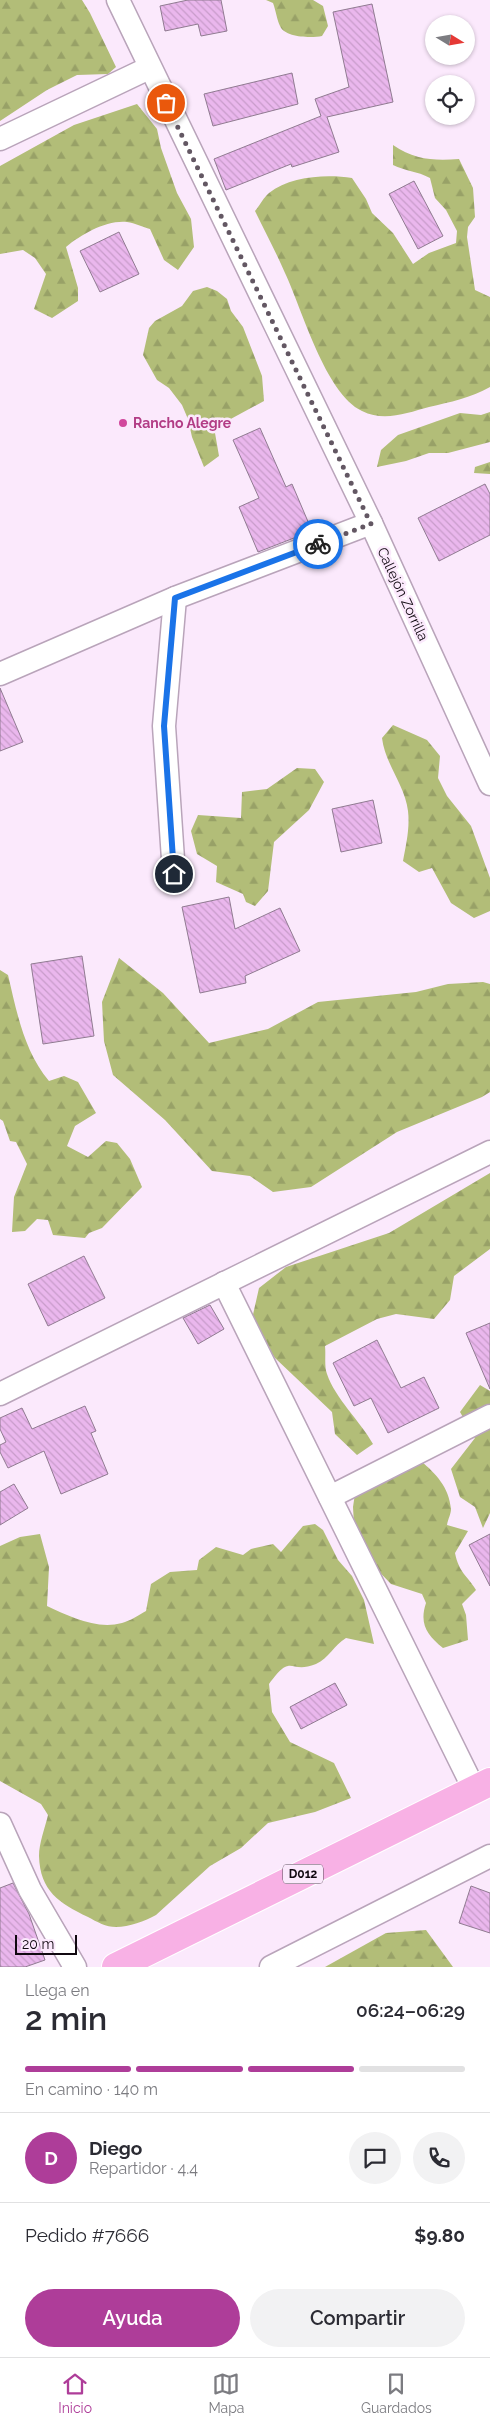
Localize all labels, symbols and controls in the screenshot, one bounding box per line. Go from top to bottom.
north arrow [425,15,475,65]
map controls [425,15,475,125]
button: locate [425,75,475,125]
pin [145,82,187,124]
icon: bag [152,89,180,117]
place label: Rancho Alegre [133,415,232,431]
marker: Rancho Alegre [117,417,129,429]
courier [293,519,343,569]
icon: bike [304,530,332,558]
street label: Callejón Zorrilla [374,545,432,643]
pin [153,853,195,895]
icon: home [160,860,188,888]
road number: D012 [283,1865,323,1884]
scale bar [15,1932,78,1955]
text: 20 m [22,1936,54,1952]
text: Llega en [25,1981,89,2000]
text: 06:24–06:29 [356,1999,465,2021]
text: 2 min [25,2000,107,2037]
text: En camino · 140 m [25,2080,158,2099]
button: chat [349,2132,401,2184]
button: phone [413,2132,465,2184]
text: Diego [89,2137,142,2159]
text: D [44,2147,58,2169]
text: Repartidor · 4.4 [89,2159,198,2178]
text: Pedido #7666 [25,2224,149,2246]
text: $9.80 [414,2224,465,2246]
button: Ayuda [25,2289,240,2347]
button: Compartir [250,2289,465,2347]
tab: Inicio [58,2370,92,2416]
tab: Mapa [208,2370,245,2416]
tab: Guardados [361,2370,432,2416]

